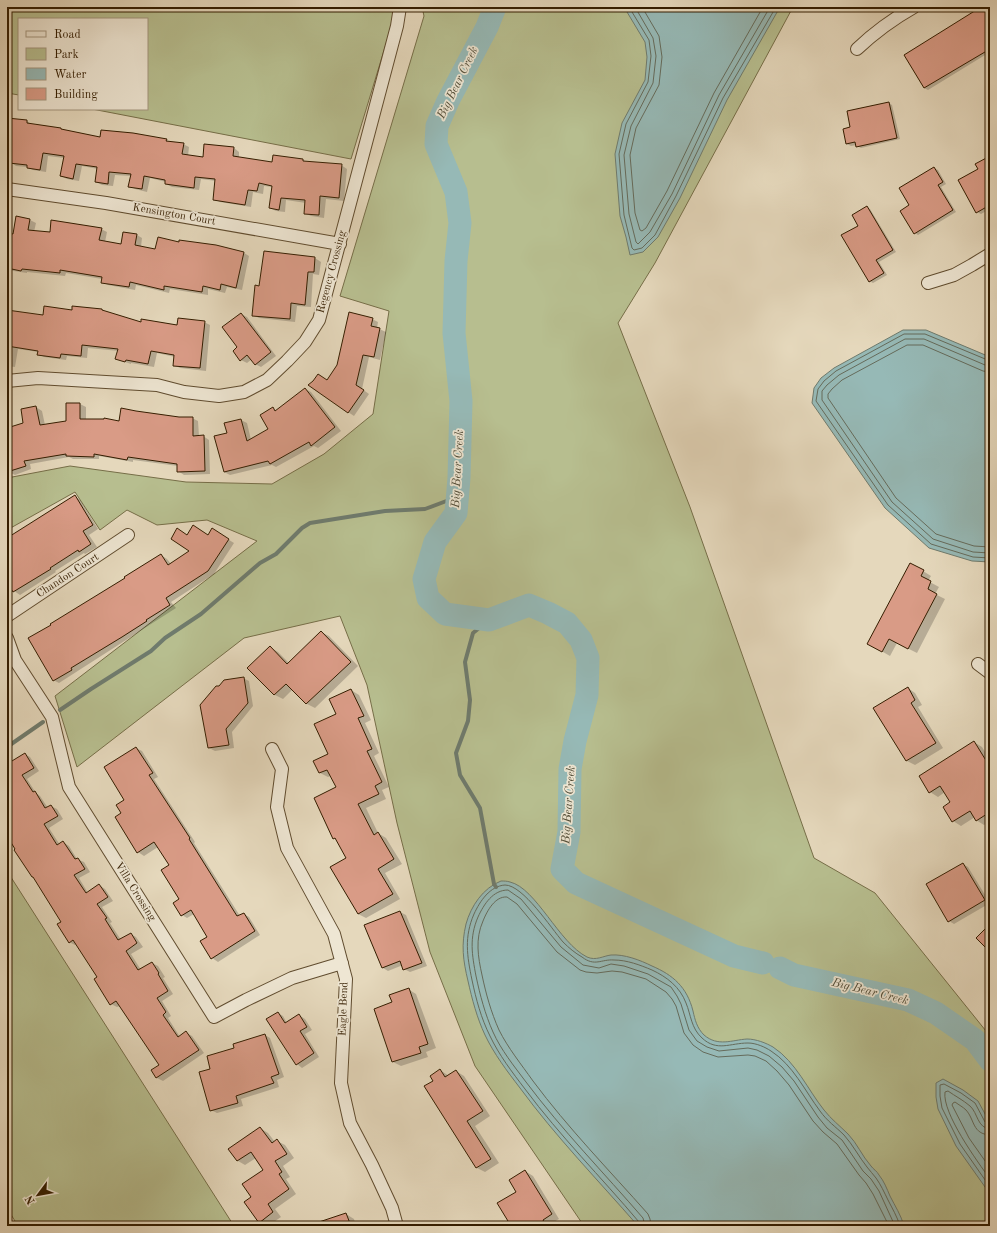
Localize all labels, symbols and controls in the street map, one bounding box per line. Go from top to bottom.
legend [18,18,148,110]
text: Road [54,29,81,41]
water label: Big Bear Creek [435,45,481,122]
text: Park [54,49,79,61]
text: Water [54,69,87,81]
text: Building [54,89,98,101]
street label: Kensington Court [132,202,217,228]
street label: Regency Crossing [316,229,348,315]
water label: Big Bear Creek [450,429,466,510]
street label: Chandon Court [35,552,101,600]
water label: Big Bear Creek [560,765,578,846]
street label: Villa Crossing [113,861,157,923]
water label: Big Bear Creek [830,976,910,1007]
street label: Eagle Bend [338,981,350,1036]
north arrow [18,1175,58,1215]
text: N [24,1193,38,1206]

